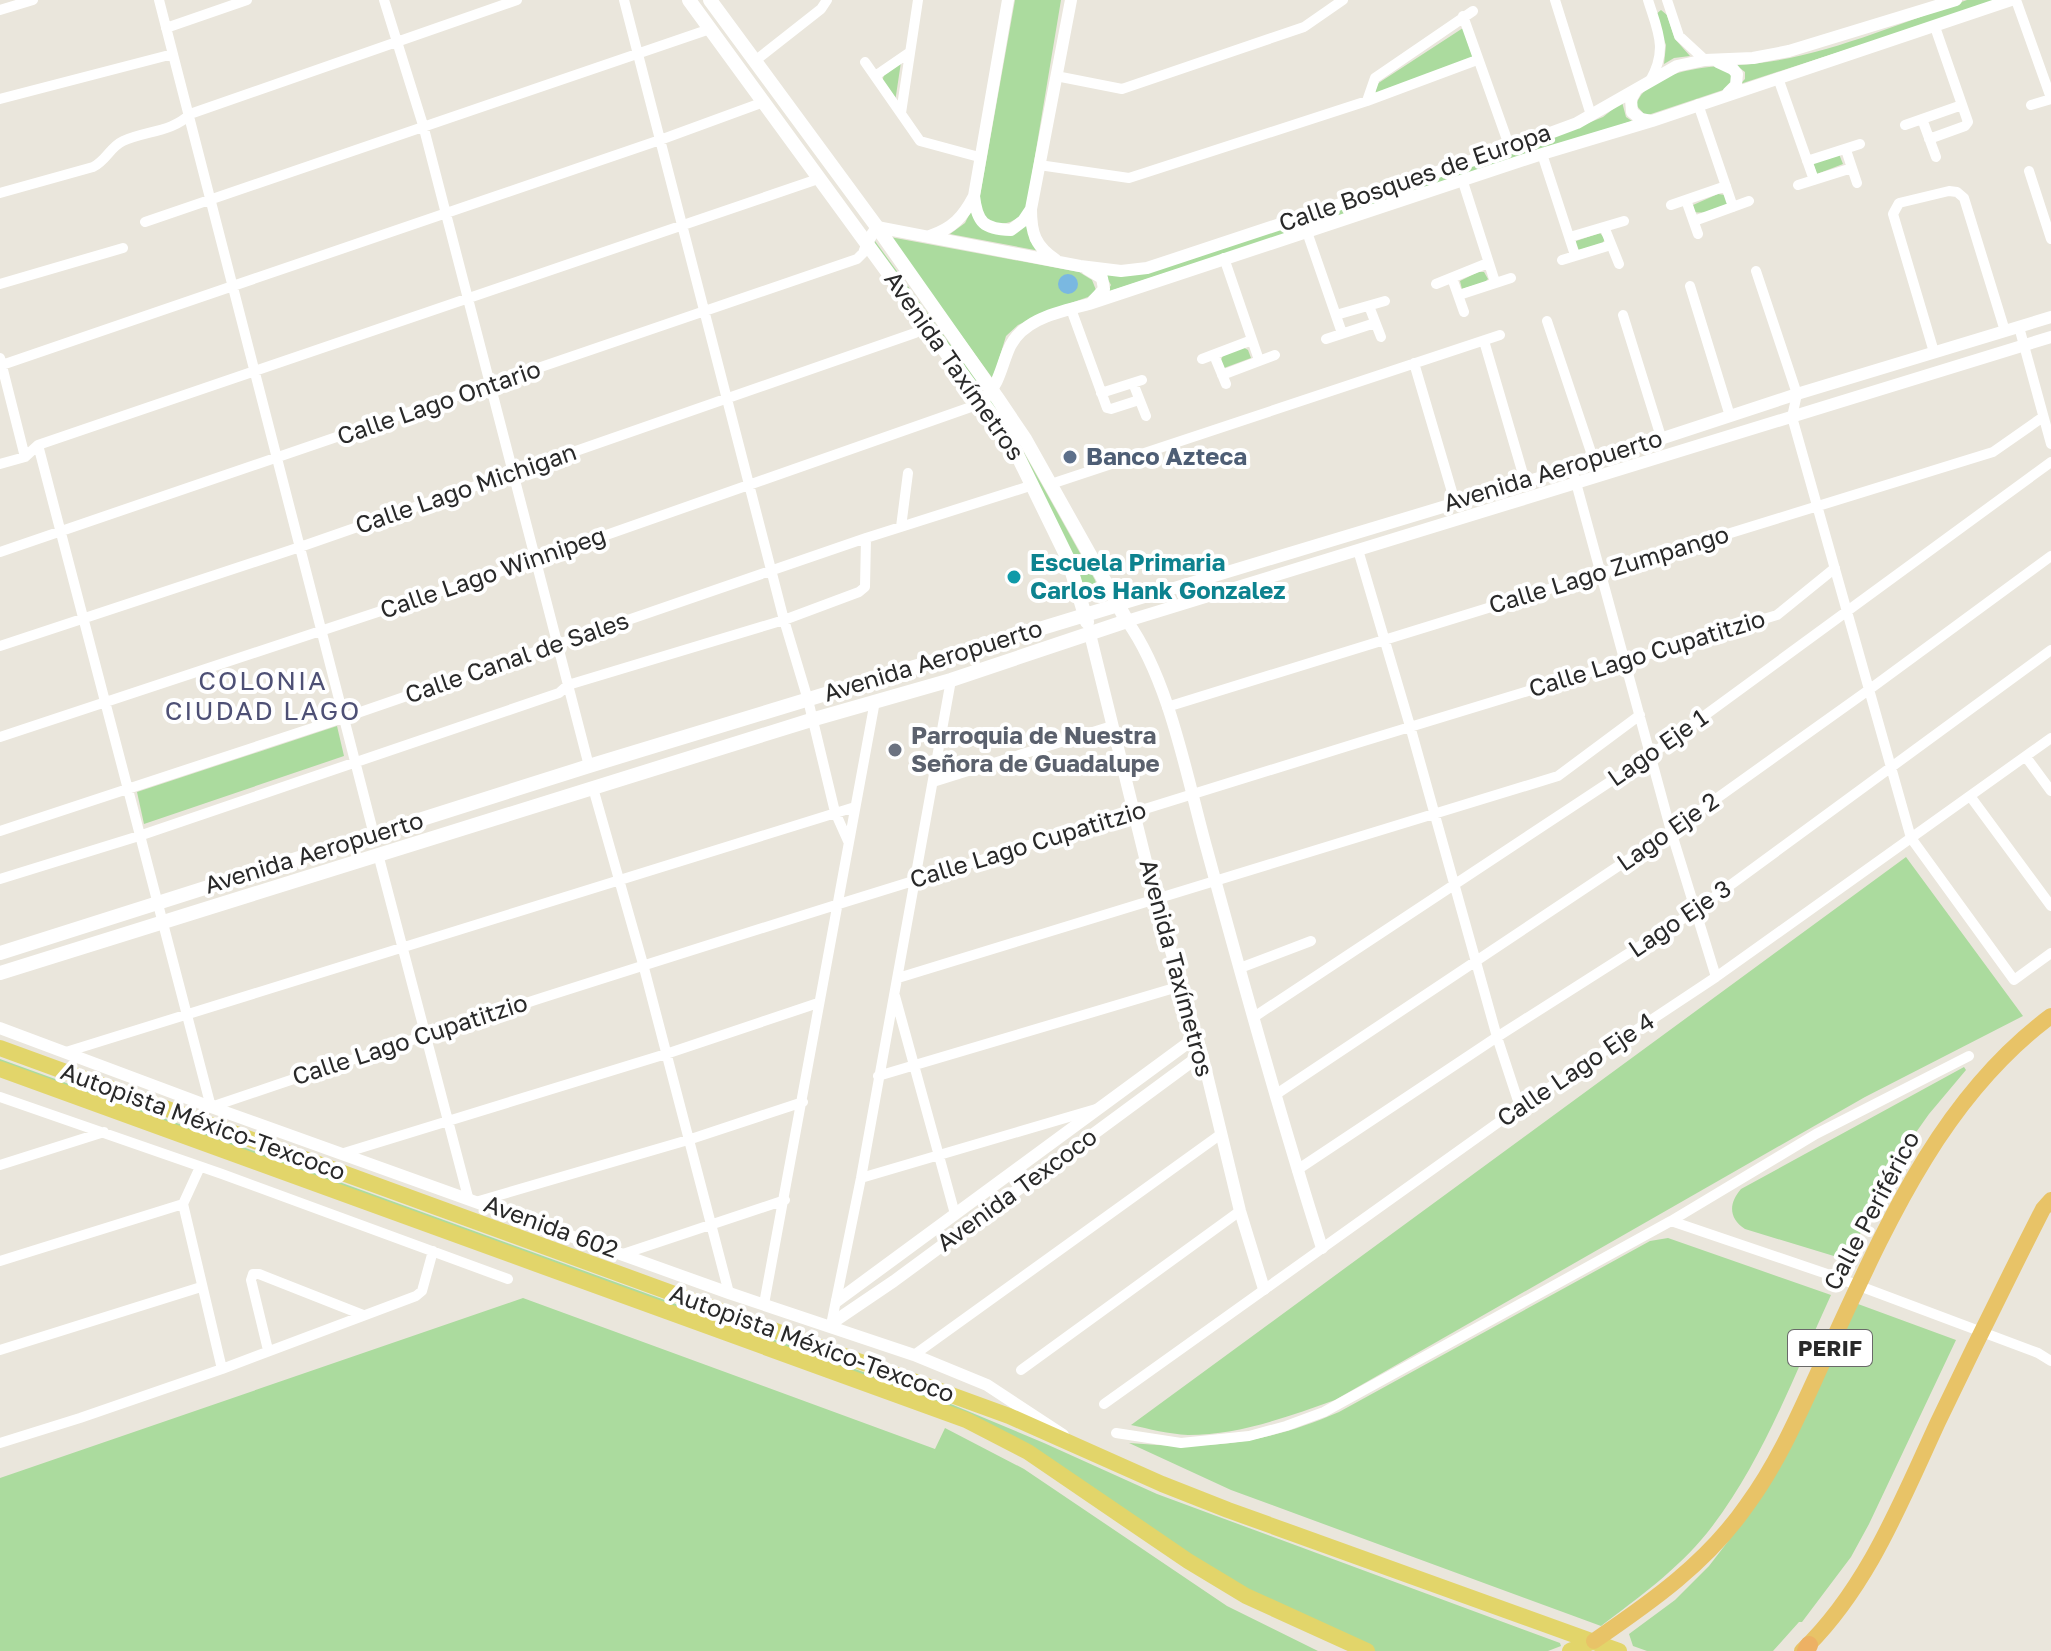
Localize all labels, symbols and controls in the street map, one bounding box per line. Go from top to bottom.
street label: Calle Bosques de Europa [1275,116,1554,237]
street label: Avenida Taxímetros [879,265,1031,465]
street label: Calle Lago Ontario [333,353,544,450]
street label: Avenida Aeropuerto [1440,422,1666,517]
street label: Calle Lago Michigan [351,436,580,539]
place label: Banco Azteca [1086,441,1247,470]
marker: Banco Azteca [1061,448,1079,466]
street label: Calle Lago Zumpango [1485,518,1732,619]
street label: Calle Lago Winnipeg [376,519,609,624]
place label: Escuela Primaria Carlos Hank Gonzalez [1030,547,1286,604]
marker: Escuela Primaria Carlos Hank Gonzalez [1005,568,1023,586]
street label: Calle Lago Cupatitzio [1525,603,1768,702]
street label: Calle Canal de Sales [401,605,632,708]
street label: Avenida Aeropuerto [820,612,1046,707]
district label: COLONIA CIUDAD LAGO [165,665,361,726]
street label: Lago Eje 1 [1602,702,1713,792]
place label: Parroquia de Nuestra Señora de Guadalupe [911,720,1160,777]
marker: Parroquia de Nuestra Señora de Guadalupe [886,741,904,759]
street label: Lago Eje 2 [1611,785,1724,876]
street label: Calle Lago Cupatitzio [906,794,1149,893]
street label: Avenida Aeropuerto [201,804,427,899]
street label: Avenida Taxímetros [1134,856,1220,1080]
street label: Lago Eje 3 [1622,873,1736,963]
street label: Calle Lago Cupatitzio [288,987,531,1090]
street label: Calle Lago Eje 4 [1491,1006,1659,1132]
street label: Autopista México-Texcoco [57,1056,350,1186]
street label: Avenida Texcoco [930,1121,1102,1257]
street label: Calle Periférico [1817,1126,1925,1295]
street label: Avenida 602 [481,1188,622,1263]
street label: Autopista México-Texcoco [666,1278,959,1408]
road number: PERIF [1788,1330,1872,1366]

